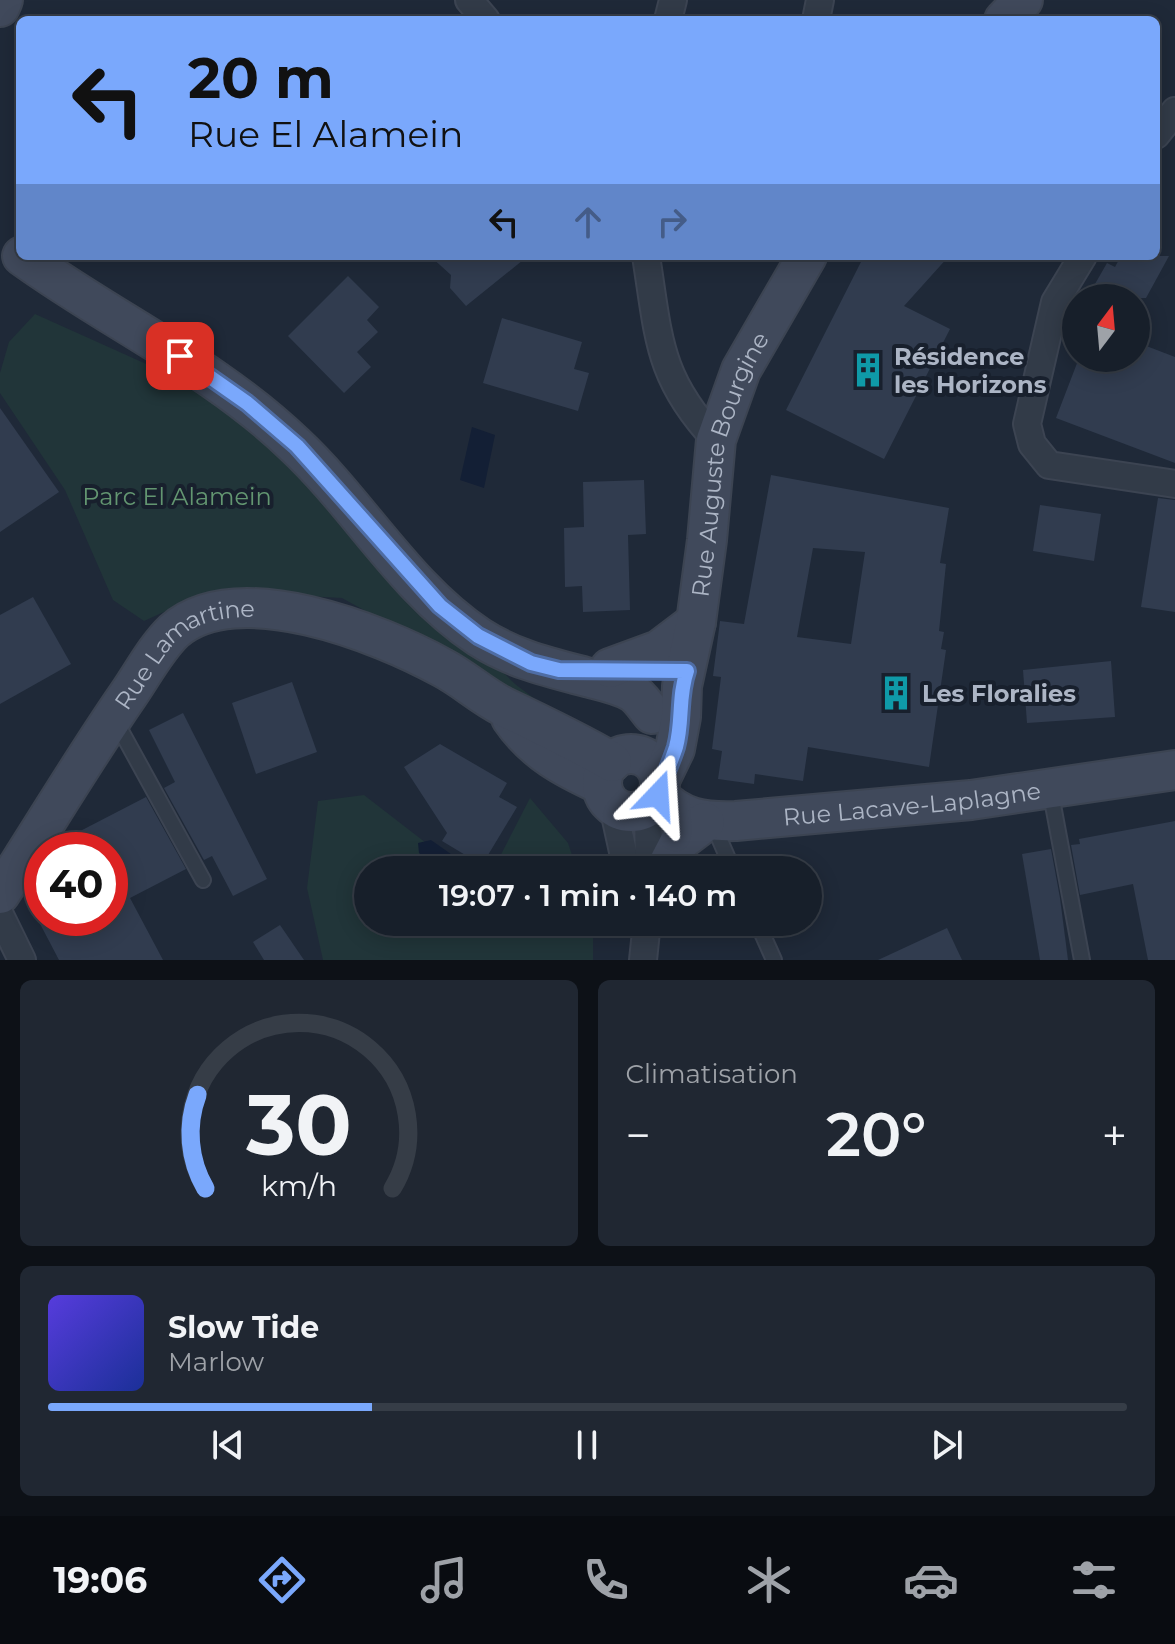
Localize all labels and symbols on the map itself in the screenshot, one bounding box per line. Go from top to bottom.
north arrow [1062,284,1150,372]
pin [146,322,214,390]
street label: Rue Auguste Bourgine [685,326,775,599]
place label: Résidence les Horizons [894,342,1047,399]
building icon: Résidence les Horizons [849,351,887,389]
park label: Parc El Alamein [82,482,272,511]
street label: Rue Lamartine [108,594,255,715]
building icon: Les Floralies [877,674,915,712]
place label: Les Floralies [922,679,1076,708]
position arrow [616,753,700,837]
street label: Rue Lacave-Laplagne [782,775,1043,831]
speed limit sign: 40 [24,832,128,936]

